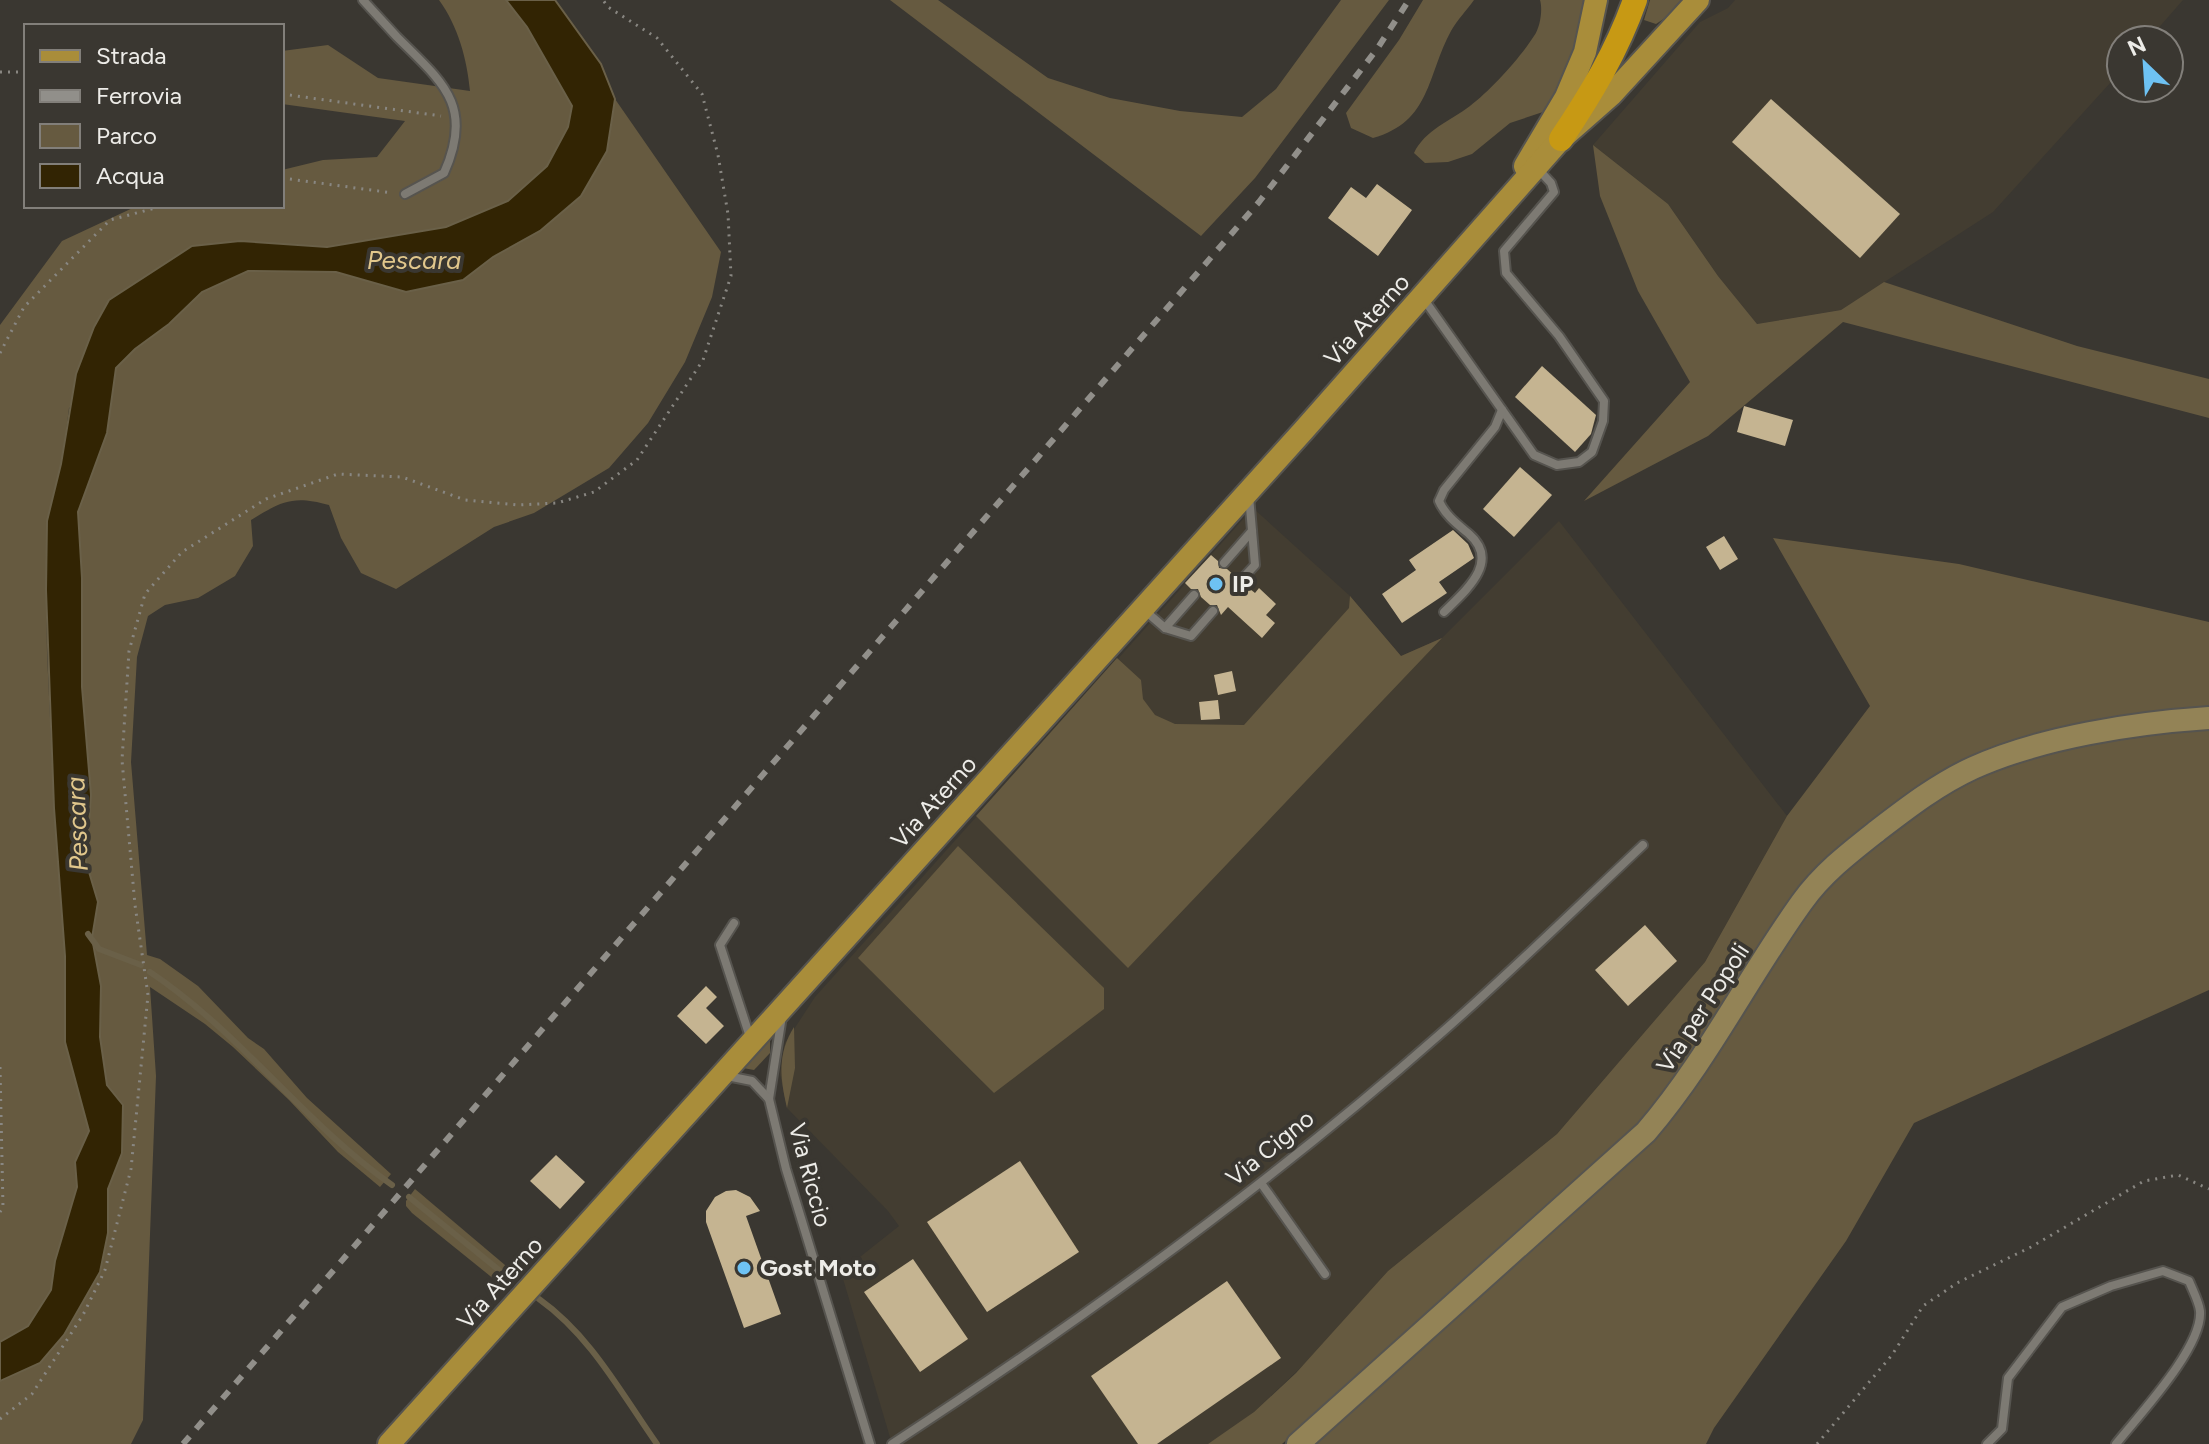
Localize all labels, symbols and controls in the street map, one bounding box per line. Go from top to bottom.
legend [24,24,284,208]
north arrow [2105,24,2185,104]
text: N [2123,30,2150,62]
text: Strada [96,41,166,70]
text: Ferrovia [96,81,182,110]
text: Parco [96,121,157,150]
text: Acqua [96,161,165,190]
water label: Pescara [367,244,461,276]
street label: Via Aterno [1318,268,1416,372]
place label: IP [1232,569,1254,598]
marker: IP [1207,575,1225,593]
street label: Via Aterno [885,750,983,854]
water label: Pescara [59,776,95,872]
street label: Via per Popoli [1650,938,1755,1078]
street label: Via Cigno [1220,1103,1319,1192]
street label: Via Riccio [783,1120,838,1230]
street label: Via Aterno [451,1231,549,1335]
place label: Gost Moto [760,1253,876,1282]
marker: Gost Moto [735,1259,753,1277]

